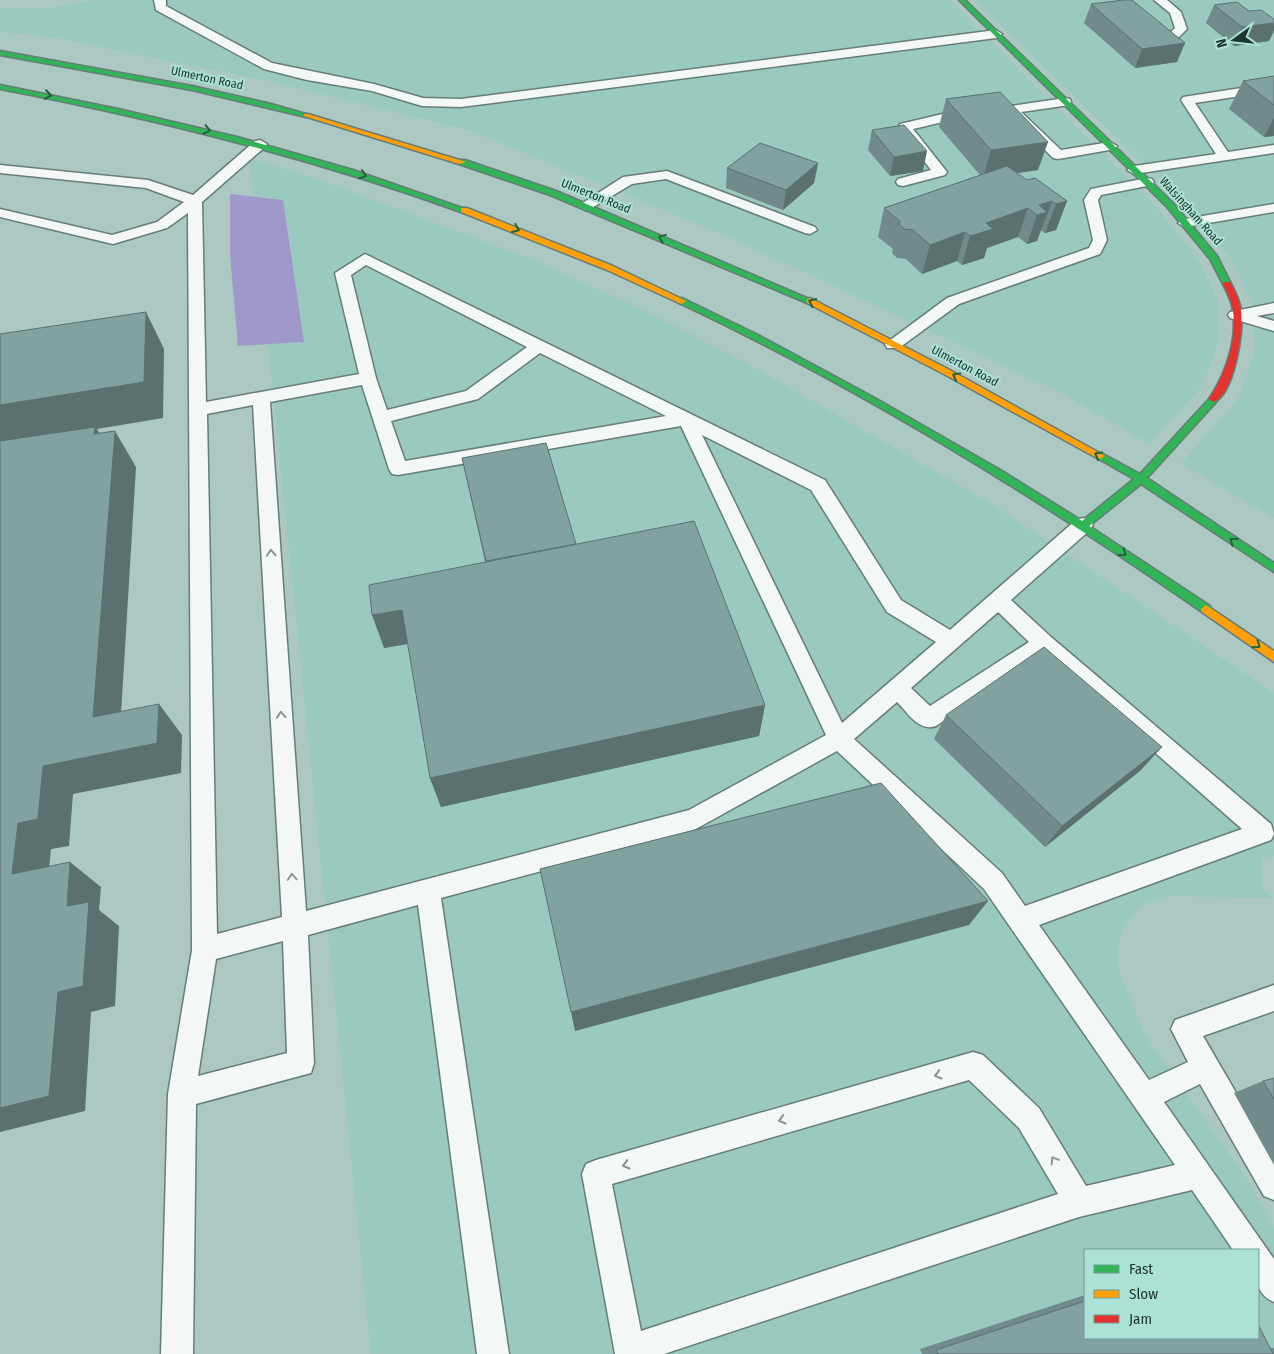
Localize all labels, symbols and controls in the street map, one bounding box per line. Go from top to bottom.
north arrow [1209,15,1259,65]
text: N [1213,37,1231,49]
street label: Ulmerton Road [170,63,244,93]
one-way arrow [44,89,52,99]
one-way arrow [202,124,211,135]
one-way arrow [358,169,367,179]
street label: Walsingham Road [1157,174,1225,248]
street label: Ulmerton Road [559,176,633,216]
one-way arrow [511,223,520,234]
one-way arrow [658,234,667,244]
one-way arrow [808,298,817,308]
street label: Ulmerton Road [929,343,1001,389]
one-way arrow [952,373,961,383]
one-way arrow [1094,452,1103,462]
one-way arrow [1230,538,1239,547]
one-way arrow [1117,547,1127,556]
one-way arrow [265,549,276,557]
one-way arrow [1251,639,1261,648]
one-way arrow [276,711,287,719]
one-way arrow [287,873,298,881]
one-way arrow [934,1069,943,1080]
one-way arrow [778,1115,787,1125]
one-way arrow [1051,1156,1061,1165]
one-way arrow [622,1160,631,1170]
legend [1084,1249,1259,1339]
text: Fast [1129,1260,1153,1278]
text: Slow [1129,1285,1158,1303]
text: Jam [1129,1310,1152,1328]

